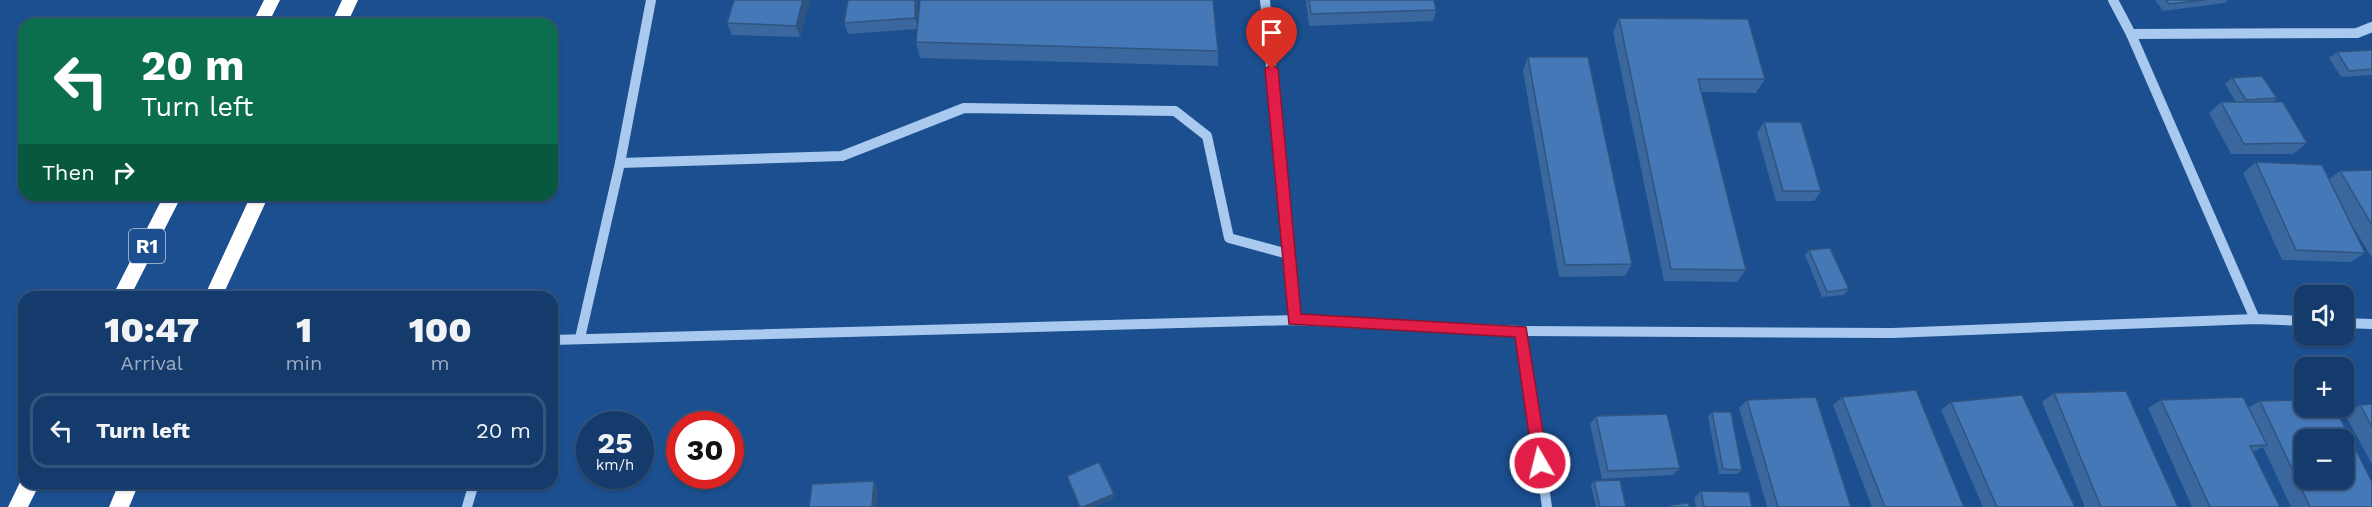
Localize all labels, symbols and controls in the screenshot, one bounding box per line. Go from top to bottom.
pin [1246,7,1297,69]
icon: arrive [1255,16,1288,49]
text: 20 m [141,41,245,90]
icon: left [42,42,120,120]
text: Turn left [141,91,253,123]
icon: right [107,156,140,189]
text: Then [42,160,95,185]
road number: R1 [129,229,165,263]
map controls [2294,285,2354,489]
button: sound [2294,285,2354,345]
text: 10:47 [104,309,199,351]
text: 1 [296,309,312,351]
text: 100 [409,309,472,351]
text: Arrival [121,351,183,375]
text: min [286,351,322,375]
text: m [431,351,450,375]
button: + [2294,357,2354,417]
speed limit sign: 30 [666,411,744,489]
icon: left [45,414,78,447]
text: Turn left [96,418,190,443]
text: 20 m [476,418,531,443]
text: 25 [597,425,633,460]
button: − [2294,429,2354,489]
position arrow [1508,431,1572,495]
text: km/h [596,456,634,474]

